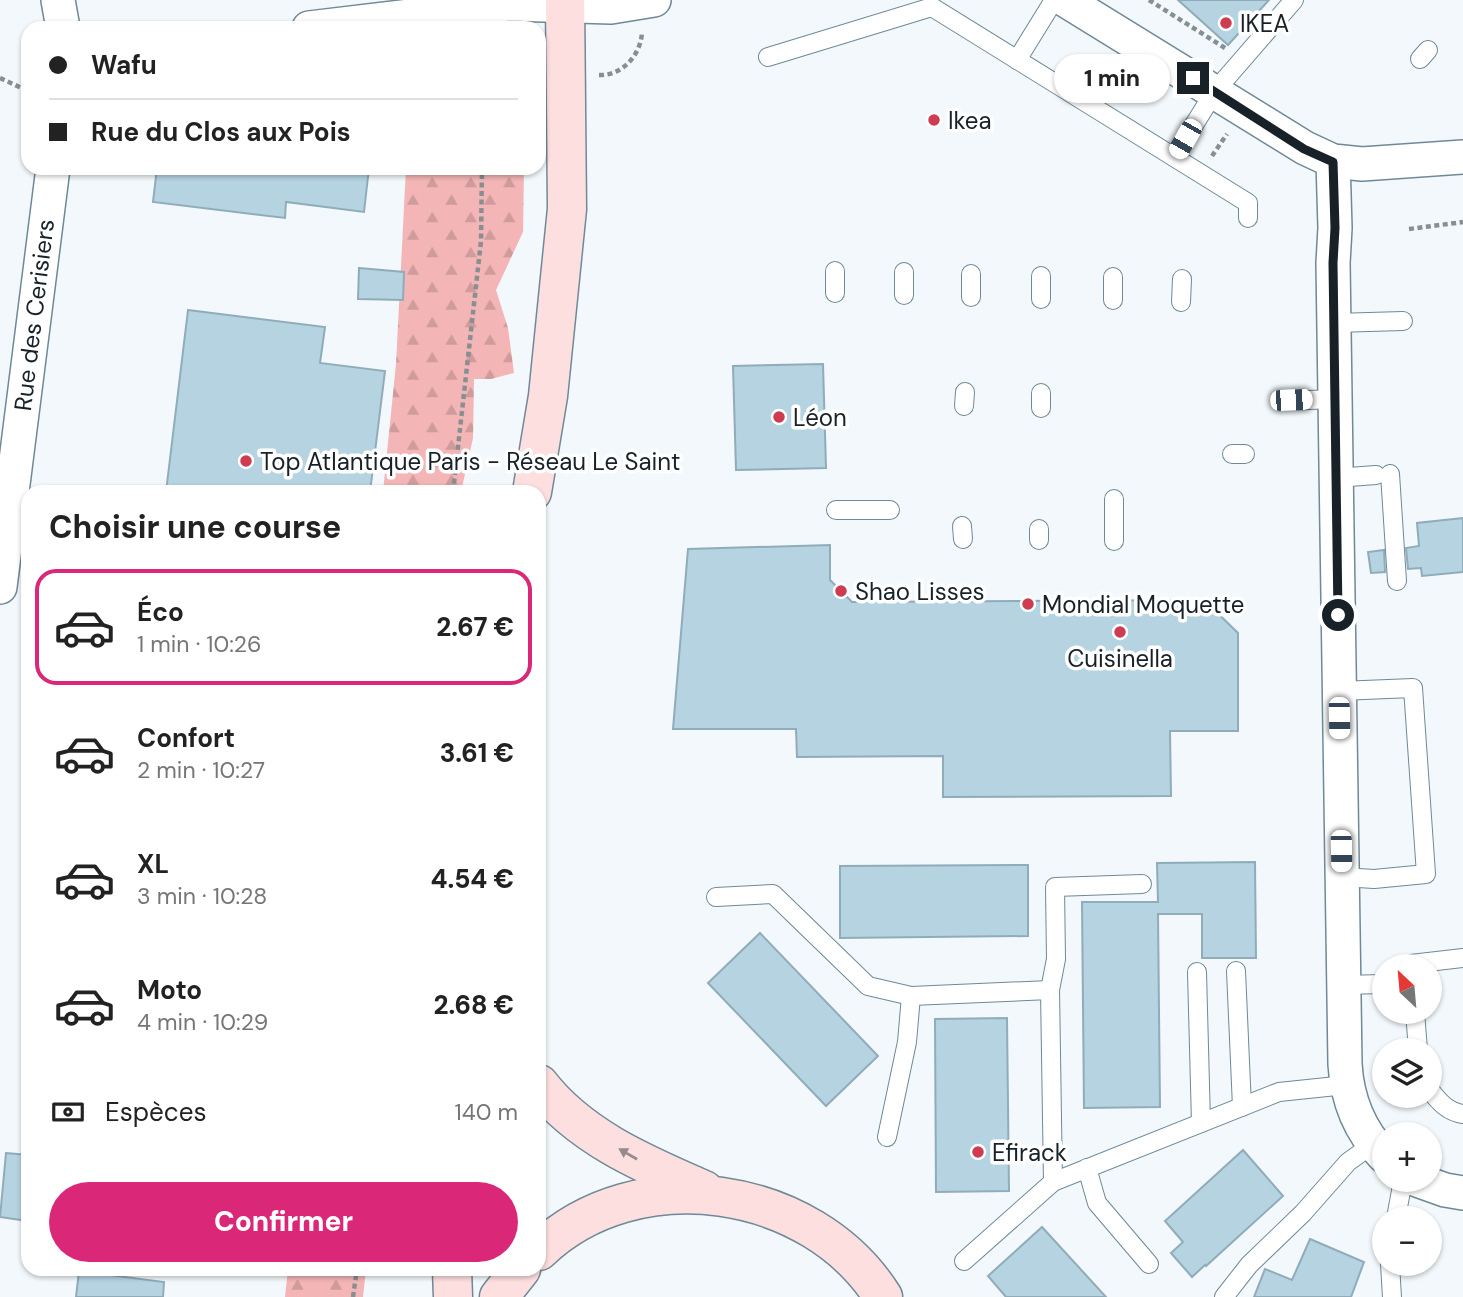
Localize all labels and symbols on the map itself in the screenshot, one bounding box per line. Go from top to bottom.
place label: IKEA [1240,8,1289,39]
marker: IKEA [1218,15,1234,31]
callout: 1 min [1053,54,1168,102]
route end [1177,62,1209,94]
place label: Ikea [948,105,992,136]
marker: Ikea [926,112,942,128]
car [1166,116,1205,162]
street label: Rue des Cerisiers [7,217,61,413]
car [1270,389,1313,411]
place label: Léon [793,402,847,433]
marker: Léon [771,409,787,425]
place label: Top Atlantique Paris - Réseau Le Saint [260,446,680,477]
marker: Top Atlantique Paris - Réseau Le Saint [238,453,254,469]
place label: Shao Lisses [855,576,985,607]
marker: Shao Lisses [833,583,849,599]
place label: Mondial Moquette [1042,589,1244,620]
marker: Mondial Moquette [1020,596,1036,612]
route start [1322,599,1354,631]
marker: Cuisinella [1112,624,1128,640]
place label: Cuisinella [1067,643,1173,674]
car [1329,697,1350,739]
car [1331,830,1352,872]
north arrow [1372,954,1442,1024]
place label: Efirack [992,1137,1067,1168]
marker: Efirack [970,1144,986,1160]
one-way arrow [618,1149,638,1161]

